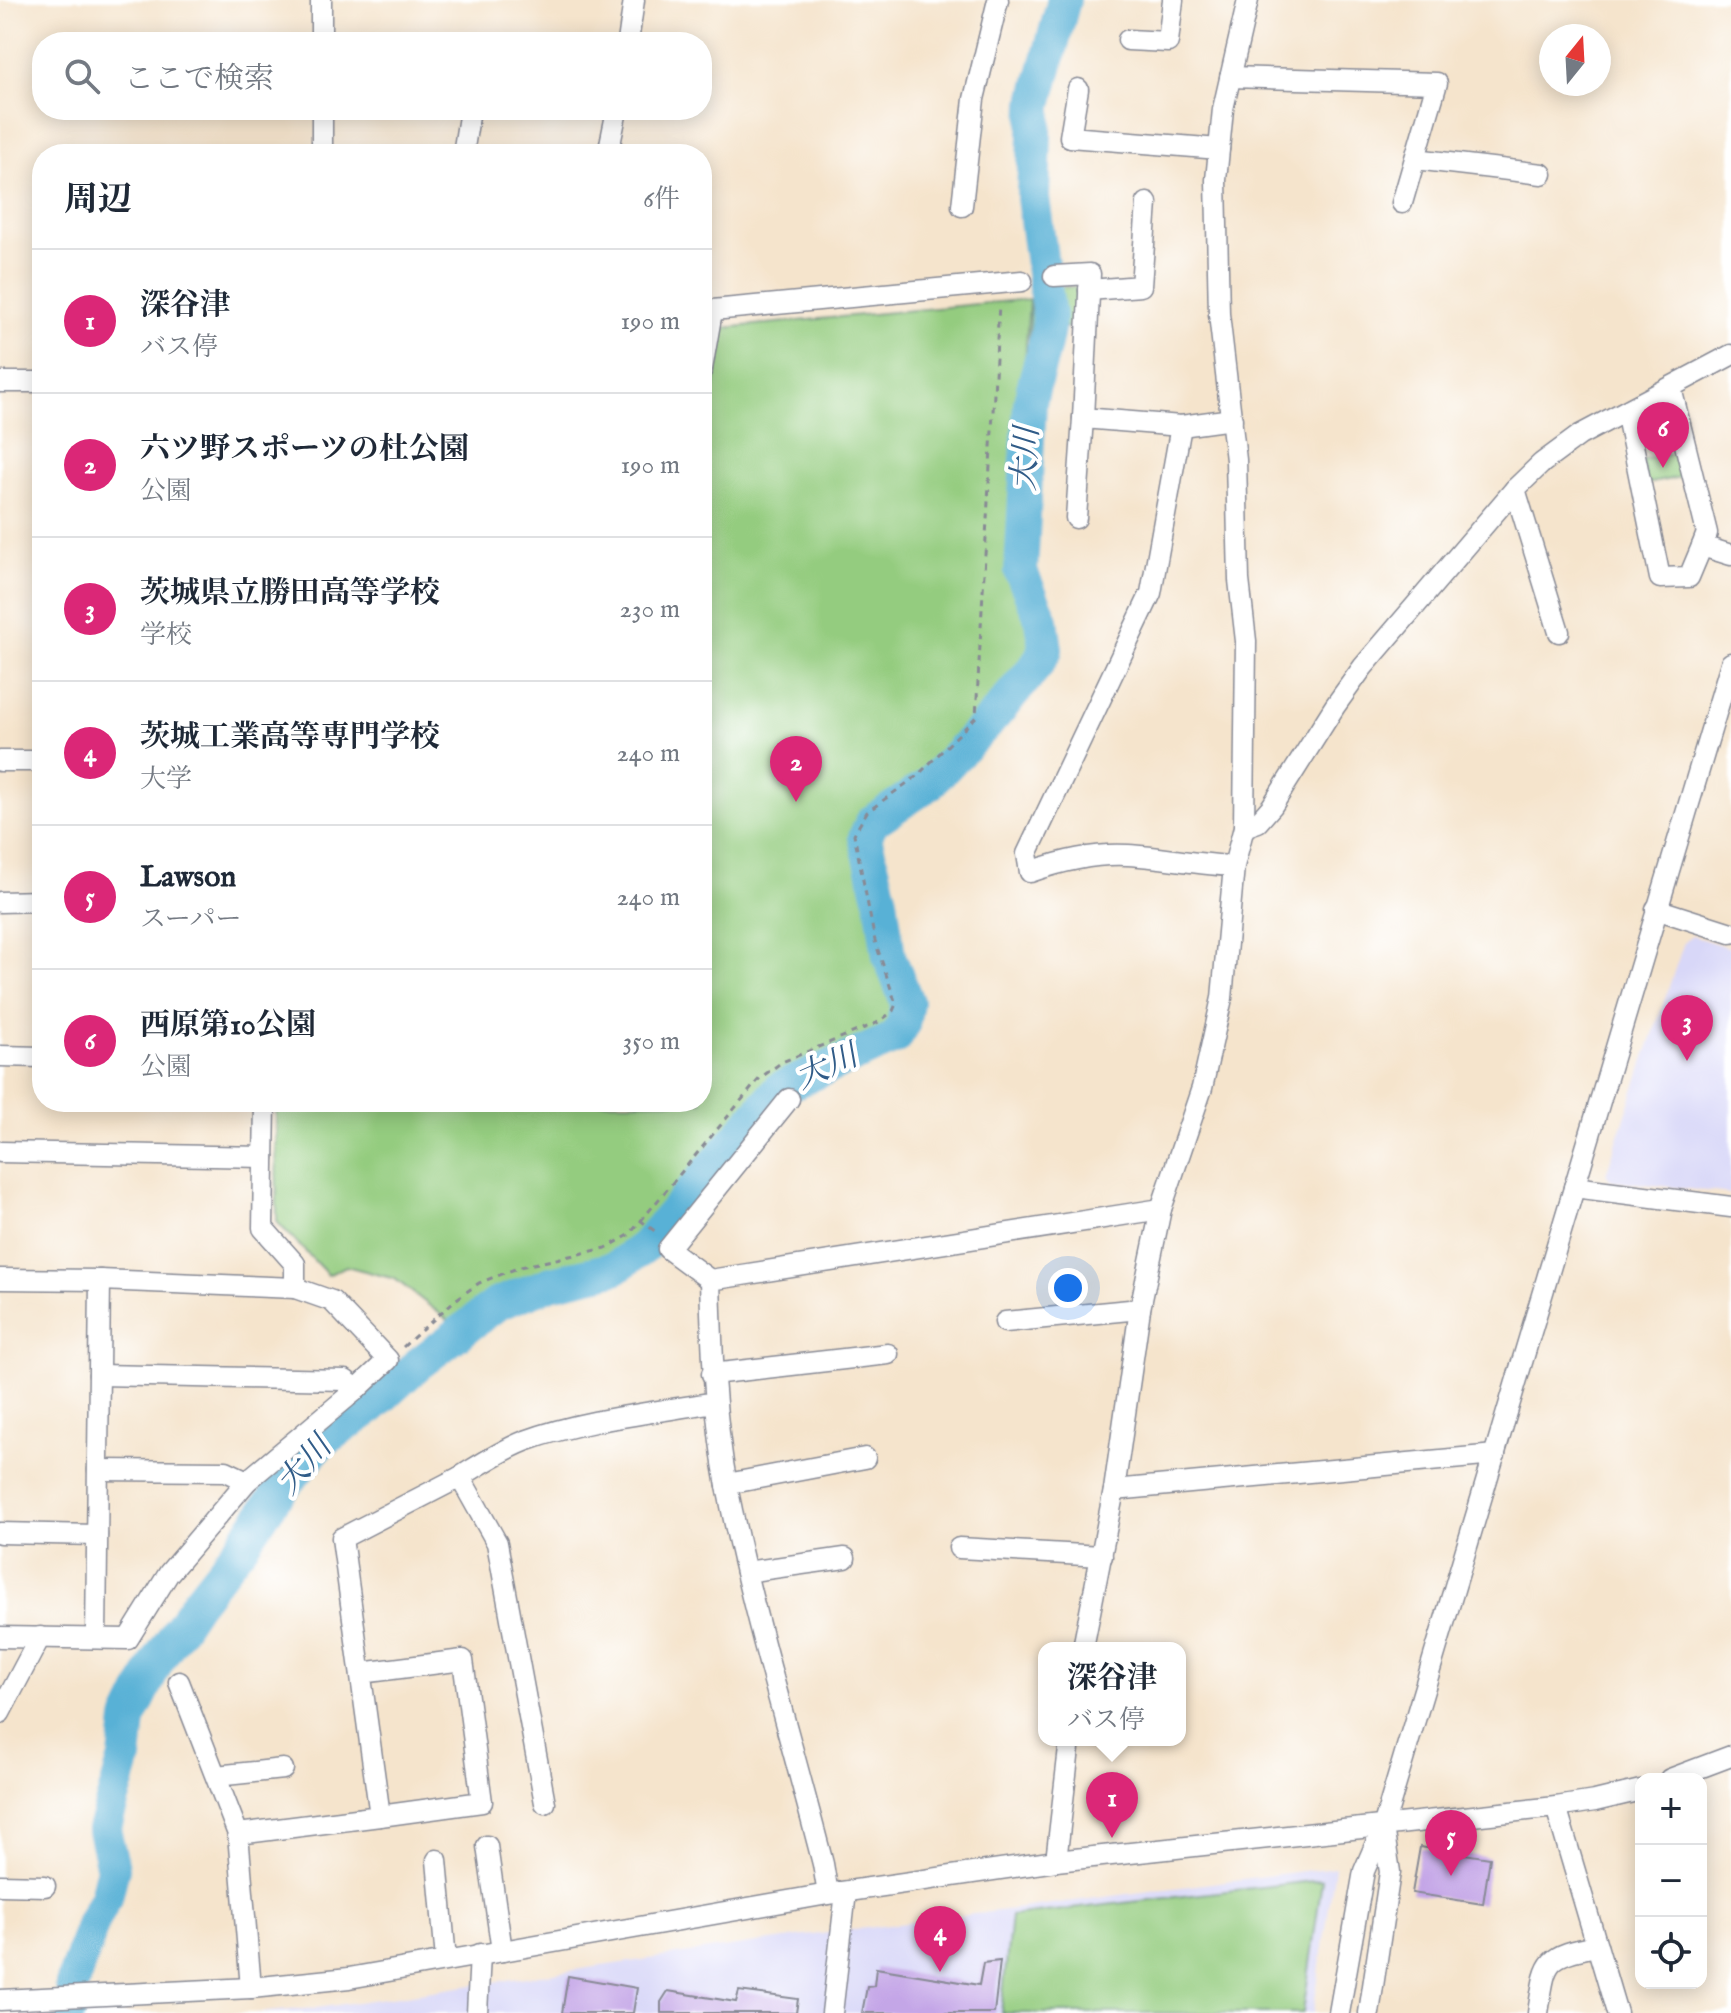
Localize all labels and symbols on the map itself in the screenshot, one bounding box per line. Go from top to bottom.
north arrow [1539,24,1611,96]
pin: 6 [1637,402,1689,468]
water label: 大川 [1005,423,1049,492]
pin: 2 [770,736,822,802]
pin: 3 [1661,995,1713,1061]
water label: 大川 [789,1035,867,1100]
your location [1048,1268,1088,1308]
water label: 大川 [269,1426,343,1504]
pin: 1 [1086,1772,1138,1838]
pin: 5 [1425,1810,1477,1876]
pin: 4 [914,1906,966,1972]

